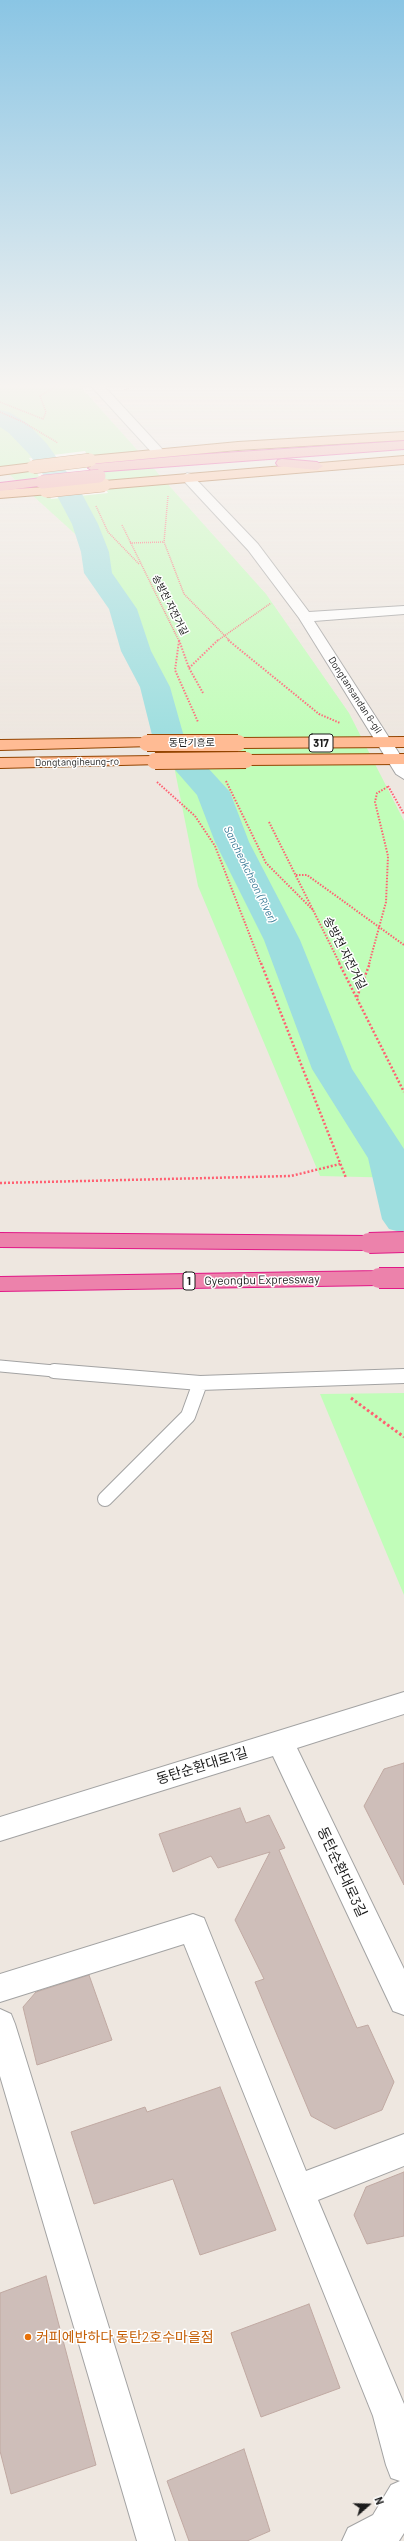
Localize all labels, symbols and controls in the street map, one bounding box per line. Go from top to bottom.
street label: 송방천 자전거길 [150,573,190,637]
street label: Dongtansandan 6-gil [326,654,384,736]
road number: 317 [309,734,333,752]
street label: 동탄기흥로 [169,737,215,749]
street label: Dongtangiheung-ro [35,755,119,769]
water label: Sancheokcheon (River) [221,824,279,924]
street label: 송방천 자전거길 [320,914,370,992]
road number: 1 [183,1272,195,1290]
street label: Gyeongbu Expressway [204,1272,320,1288]
street label: 동탄순환대로1길 [154,1744,250,1788]
street label: 동탄순환대로3길 [314,1824,370,1920]
place label: 커피에반하다 동탄2호수마을점 [36,2329,214,2345]
marker: 커피에반하다 동탄2호수마을점 [23,2332,33,2342]
north arrow [348,2485,388,2525]
text: N [372,2495,387,2506]

